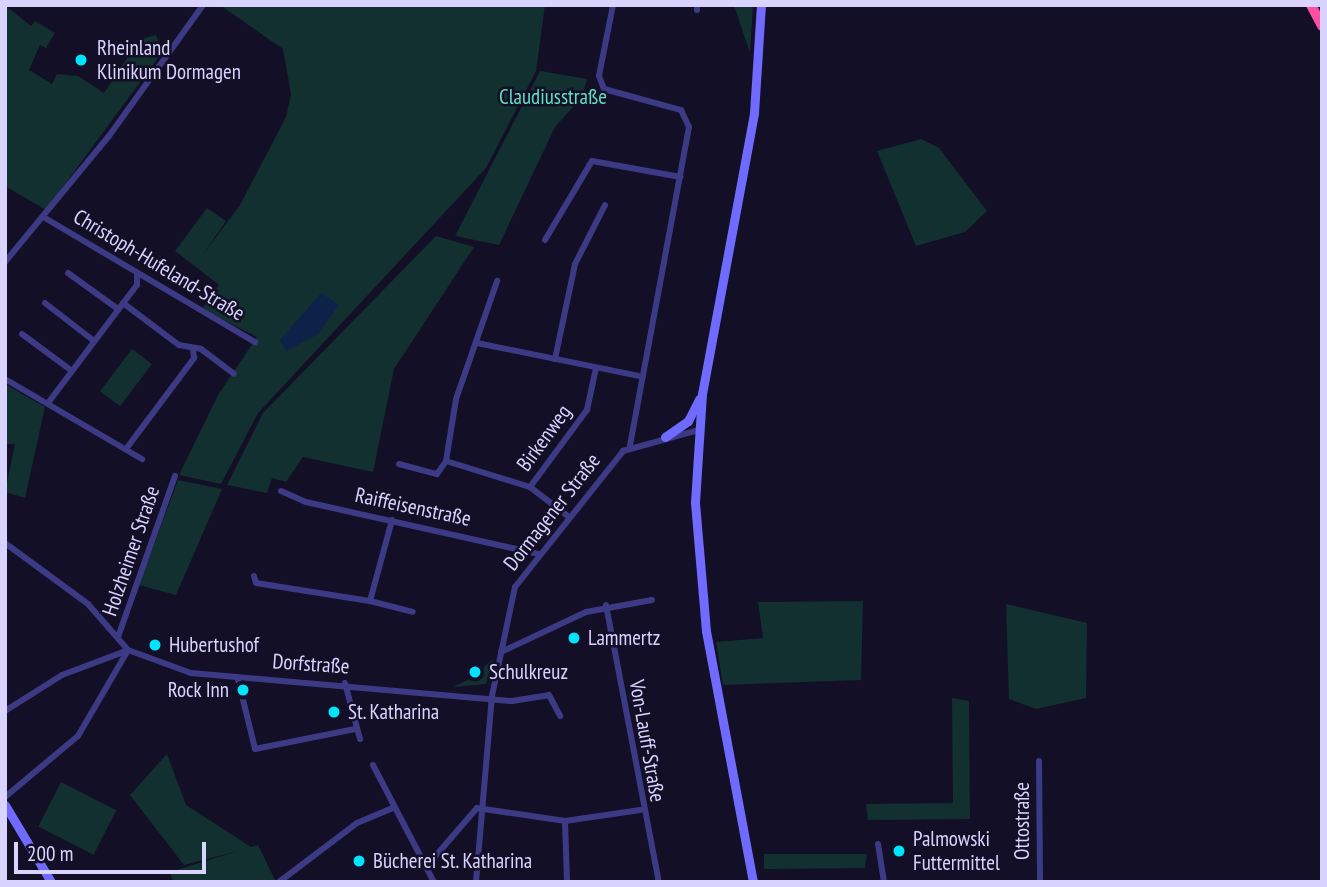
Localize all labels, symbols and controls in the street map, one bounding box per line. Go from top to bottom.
place label: Rheinland Klinikum Dormagen [97,35,241,85]
marker: Rheinland Klinikum Dormagen [71,50,91,70]
park label: Claudiusstraße [499,84,607,110]
street label: Christoph-Hufeland-Straße [69,204,249,326]
street label: Birkenweg [512,400,576,476]
street label: Dormagener Straße [498,448,606,576]
street label: Raiffeisenstraße [353,482,473,532]
street label: Holzheimer Straße [97,483,165,619]
place label: Lammertz [588,625,660,651]
marker: Lammertz [566,630,582,646]
place label: Hubertushof [169,632,259,658]
marker: Hubertushof [147,637,163,653]
street label: Dorfstraße [272,649,350,679]
place label: Schulkreuz [489,659,568,685]
marker: Schulkreuz [467,664,483,680]
place label: Rock Inn [167,677,229,703]
street label: Von-Lauff-Straße [624,678,670,804]
marker: Rock Inn [235,682,251,698]
place label: St. Katharina [348,699,441,725]
marker: St. Katharina [326,704,342,720]
street label: Ottostraße [1009,782,1035,860]
place label: Palmowski Futtermittel [913,826,1000,876]
scale bar [18,828,210,872]
text: 200 m [27,840,73,867]
marker: Palmowski Futtermittel [891,843,907,859]
place label: Bücherei St. Katharina [373,848,533,874]
marker: Bücherei St. Katharina [351,853,367,869]

